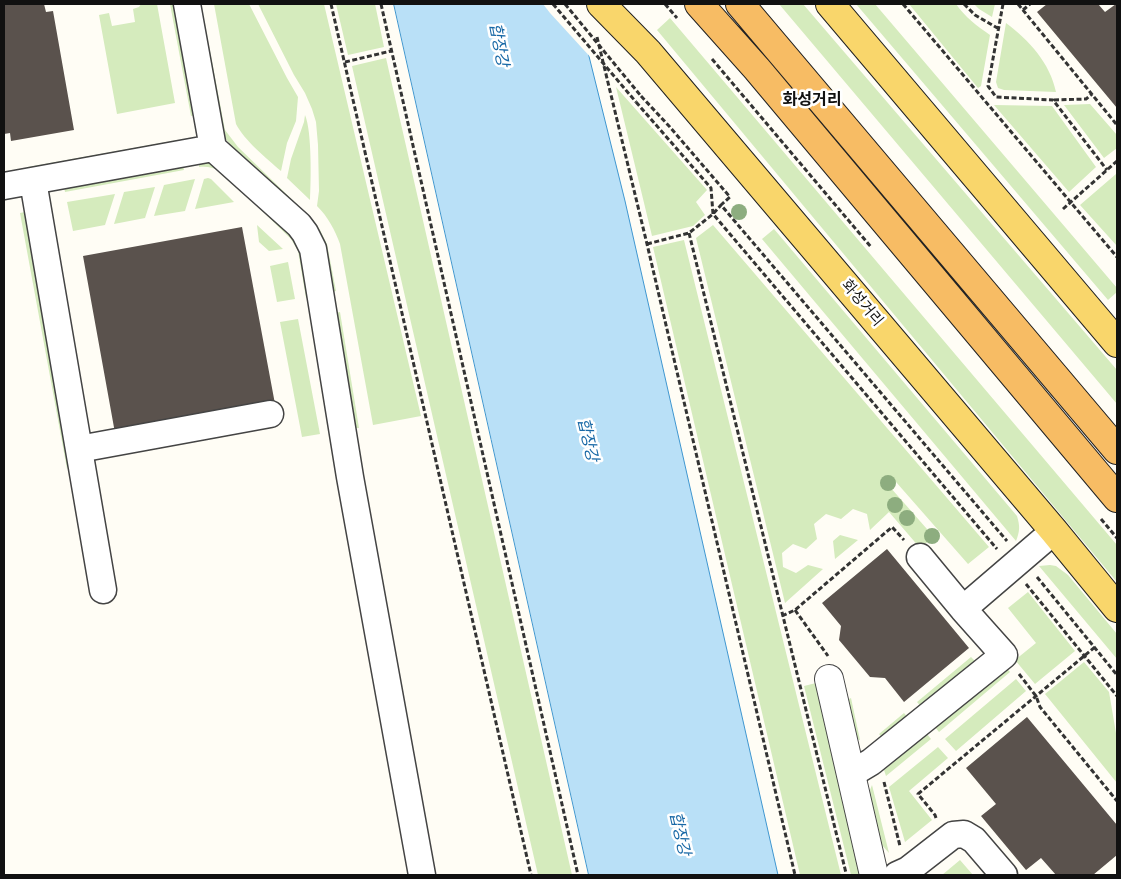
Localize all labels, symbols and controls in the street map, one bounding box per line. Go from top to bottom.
water label: 합장강 [483,21,511,69]
district label: 화성거리 [783,92,841,112]
street label: 화성거리 [836,277,886,331]
water label: 합장강 [572,416,600,464]
water label: 합장강 [664,810,692,858]

